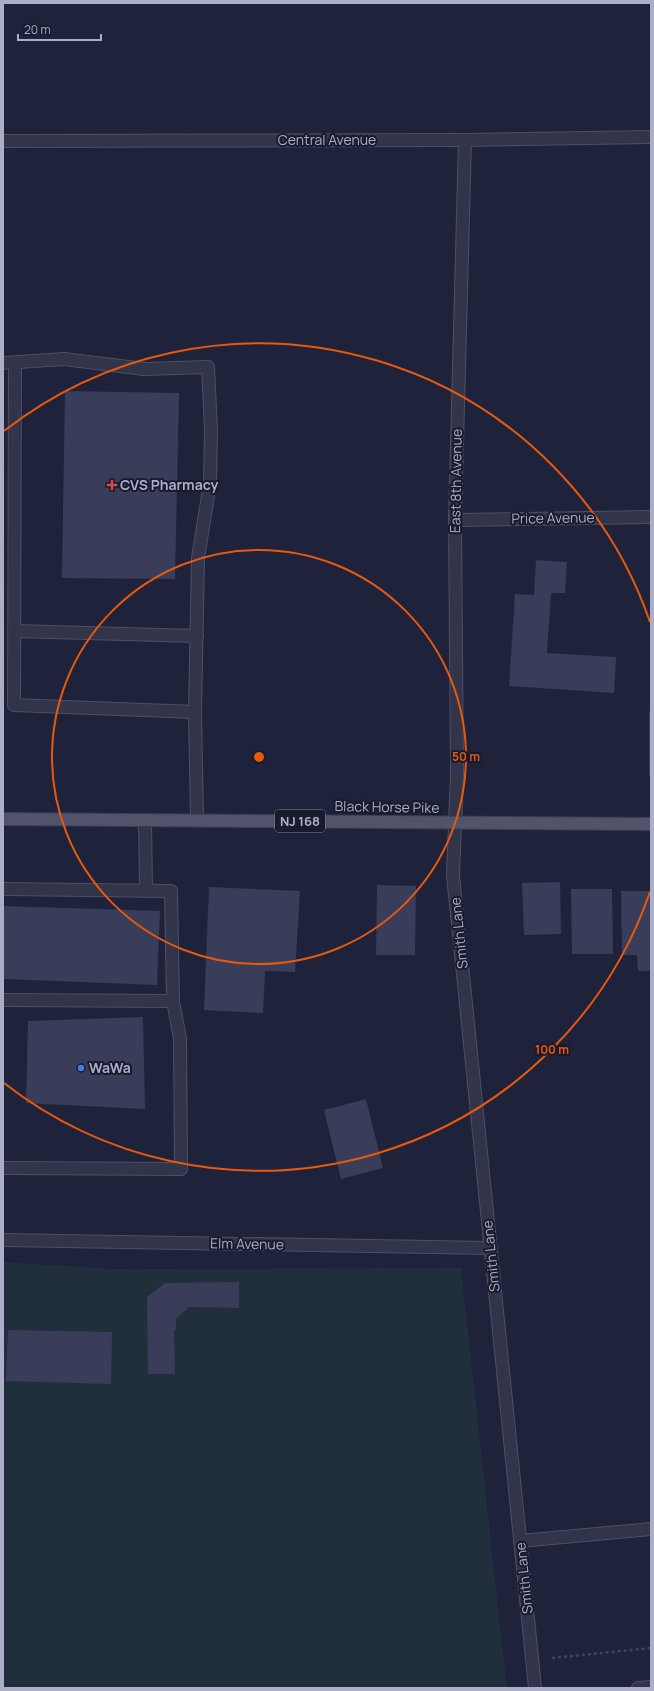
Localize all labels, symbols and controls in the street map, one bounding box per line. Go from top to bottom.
scale bar [18,16,101,42]
text: 20 m [24,21,51,38]
street label: Central Avenue [278,130,376,149]
street label: East 8th Avenue [445,429,466,533]
place label: CVS Pharmacy [120,475,219,494]
marker: CVS Pharmacy [107,480,117,490]
street label: Price Avenue [511,507,595,528]
text: 50 m [452,748,480,765]
centre of rings [252,750,266,764]
street label: Black Horse Pike [334,796,440,817]
road number: NJ 168 [275,810,325,832]
street label: Smith Lane [445,896,472,970]
text: 100 m [535,1041,569,1058]
place label: WaWa [89,1058,131,1077]
marker: WaWa [76,1063,86,1073]
street label: Smith Lane [477,1219,504,1293]
street label: Elm Avenue [210,1233,284,1254]
street label: Smith Lane [510,1541,537,1615]

